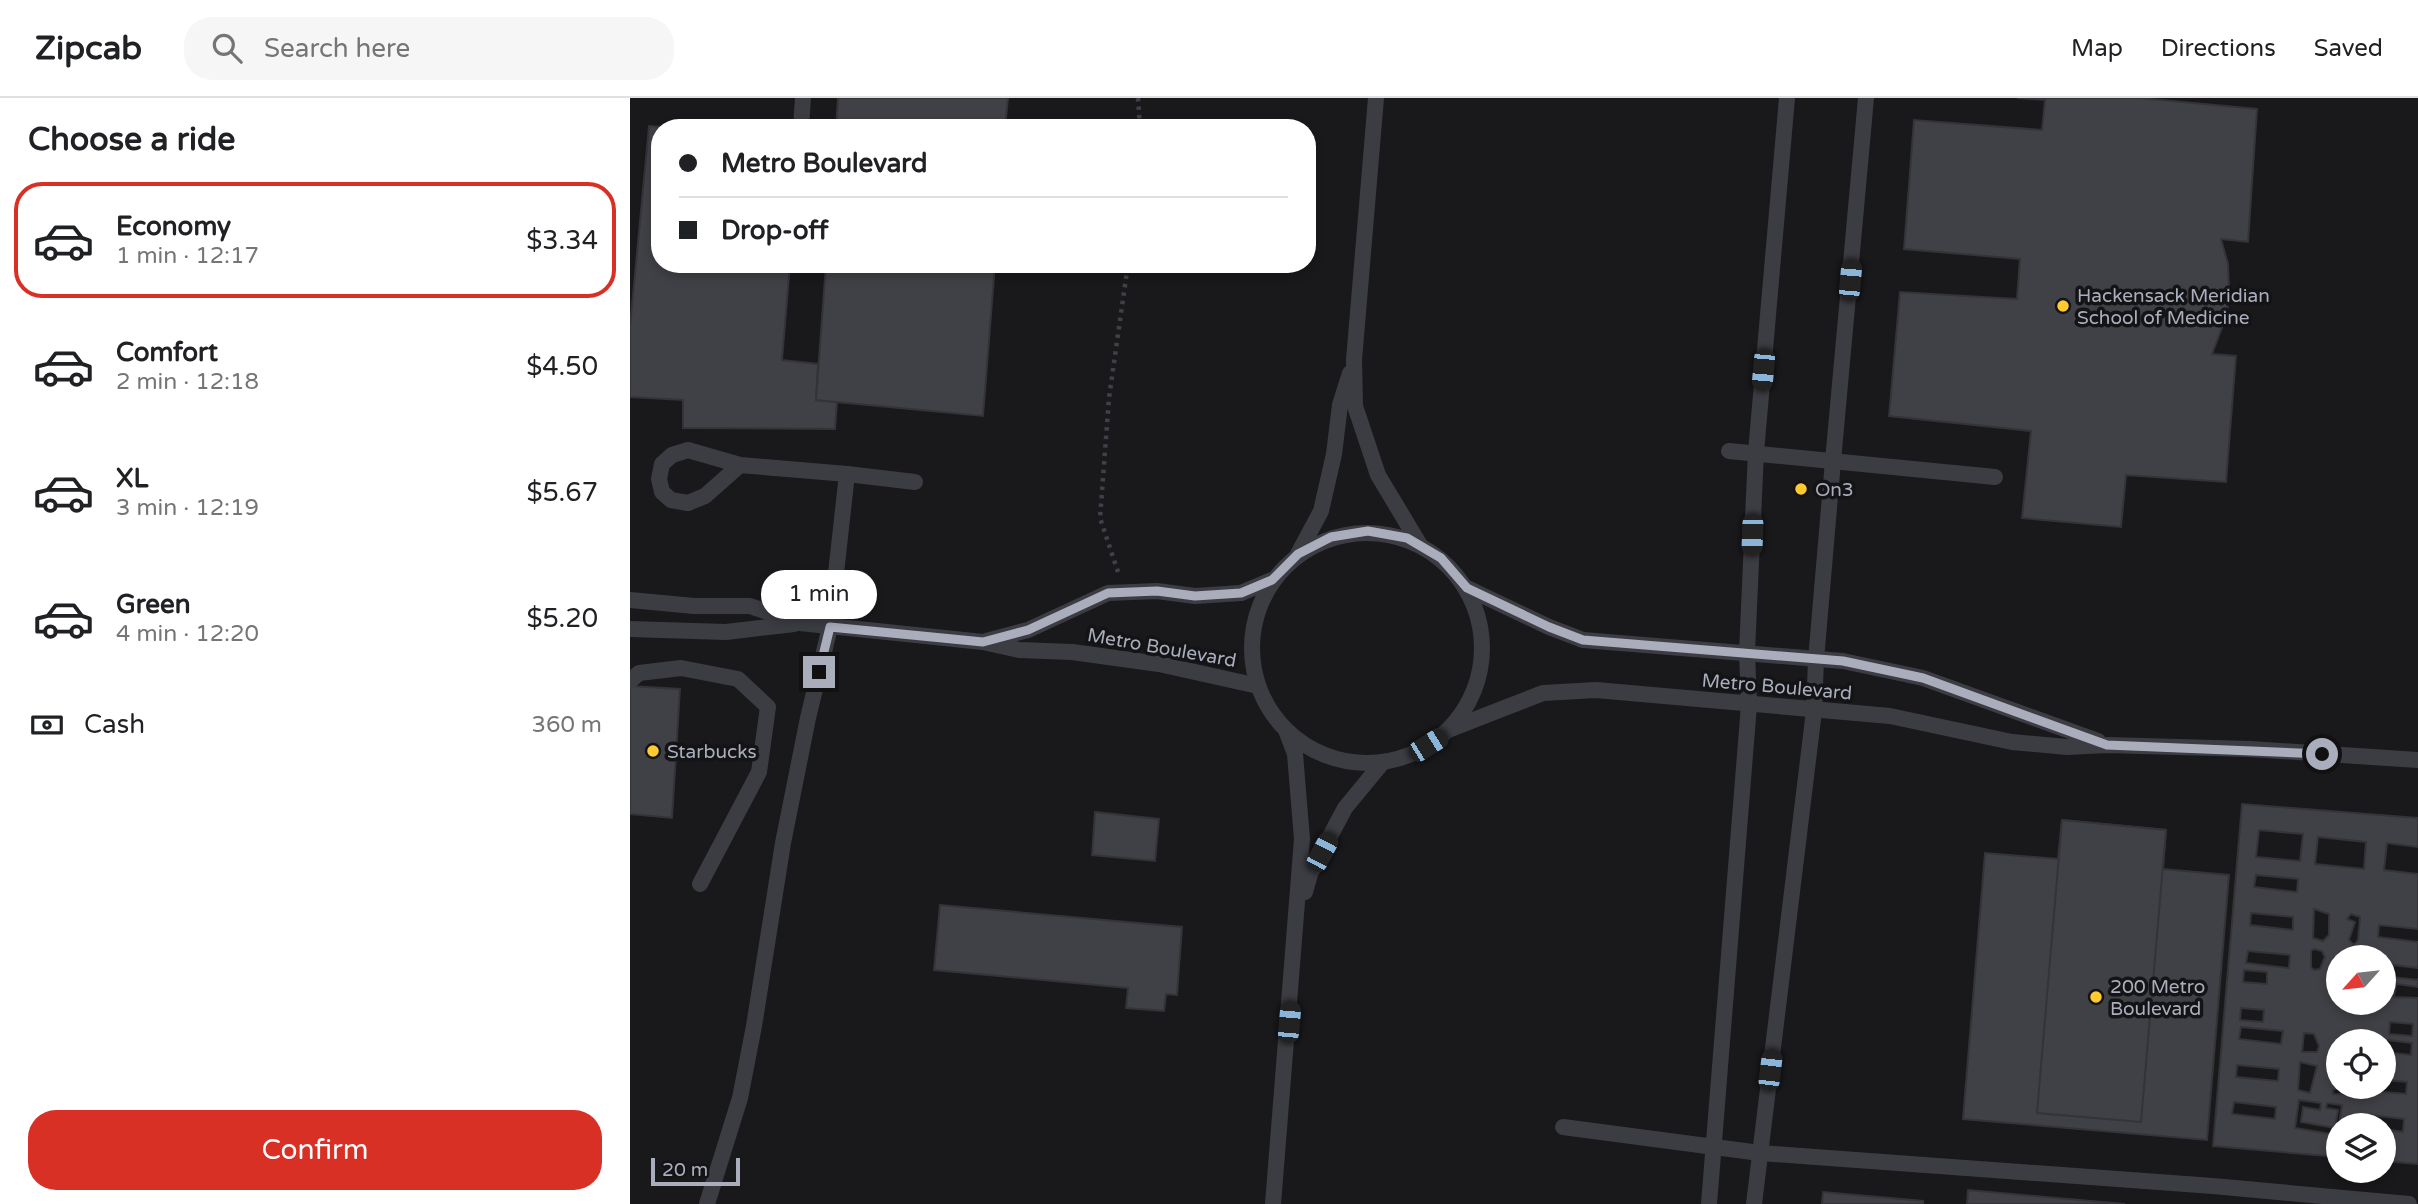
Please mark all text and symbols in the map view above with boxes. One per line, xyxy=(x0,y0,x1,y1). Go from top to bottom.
search box xyxy=(184,17,674,80)
text: Zipcab xyxy=(35,29,142,68)
icon: search xyxy=(208,29,246,67)
text: Search here xyxy=(264,33,410,64)
text: Map xyxy=(2071,34,2123,63)
text: Directions xyxy=(2161,34,2276,63)
text: Saved xyxy=(2314,34,2383,63)
text: Choose a ride xyxy=(28,121,235,159)
text: Metro Boulevard xyxy=(721,148,927,179)
icon: car xyxy=(32,209,95,272)
text: Economy xyxy=(116,211,231,242)
text: Drop-off xyxy=(721,215,828,246)
text: $3.34 xyxy=(526,225,598,256)
text: 1 min · 12:17 xyxy=(116,242,259,270)
car xyxy=(1838,258,1863,302)
place label: Hackensack Meridian School of Medicine xyxy=(2077,285,2270,329)
marker: Hackensack Meridian School of Medicine xyxy=(2055,298,2071,314)
icon: car xyxy=(32,335,95,398)
text: Comfort xyxy=(116,337,218,368)
car xyxy=(1751,348,1776,392)
text: $4.50 xyxy=(526,351,598,382)
text: 2 min · 12:18 xyxy=(116,368,259,396)
icon: car xyxy=(32,461,95,524)
text: XL xyxy=(116,463,148,494)
text: $5.67 xyxy=(526,477,598,508)
place label: On3 xyxy=(1815,479,1854,501)
marker: On3 xyxy=(1793,481,1809,497)
text: 3 min · 12:19 xyxy=(116,494,259,522)
car xyxy=(1741,514,1764,556)
callout: 1 min xyxy=(761,570,877,620)
text: 1 min xyxy=(788,580,850,608)
icon: car xyxy=(32,587,95,650)
text: Green xyxy=(116,589,191,620)
text: $5.20 xyxy=(526,603,598,634)
text: 4 min · 12:20 xyxy=(116,620,259,648)
street label: Metro Boulevard xyxy=(1086,624,1238,672)
route end xyxy=(803,656,835,688)
street label: Metro Boulevard xyxy=(1701,669,1853,705)
icon: cash xyxy=(28,706,66,744)
text: Cash xyxy=(84,709,145,740)
text: 360 m xyxy=(532,711,602,739)
car xyxy=(1405,725,1452,765)
route start xyxy=(2306,738,2338,770)
place label: Starbucks xyxy=(667,741,757,763)
marker: Starbucks xyxy=(645,743,661,759)
car xyxy=(1303,829,1342,875)
north arrow xyxy=(2326,945,2396,1015)
map controls xyxy=(2326,945,2396,1183)
place label: 200 Metro Boulevard xyxy=(2110,976,2205,1020)
marker: 200 Metro Boulevard xyxy=(2088,989,2104,1005)
car xyxy=(1277,1000,1302,1044)
button: locate xyxy=(2326,1029,2396,1099)
car xyxy=(1758,1048,1783,1092)
button: Confirm xyxy=(28,1110,602,1190)
button: layers xyxy=(2326,1113,2396,1183)
scale bar xyxy=(651,1155,740,1187)
text: 20 m xyxy=(662,1159,708,1181)

